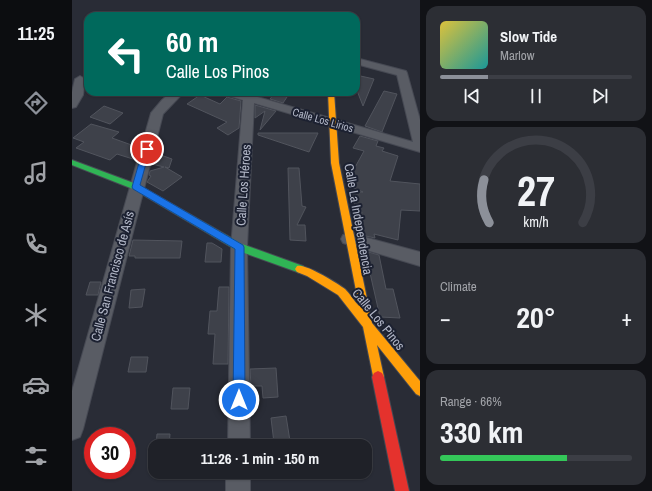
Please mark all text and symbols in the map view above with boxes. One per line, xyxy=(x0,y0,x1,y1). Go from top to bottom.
text: 11:25 xyxy=(18,21,54,46)
text: 60 m xyxy=(166,23,218,61)
text: Slow Tide xyxy=(500,26,557,47)
icon: left xyxy=(100,28,152,80)
text: Marlow xyxy=(500,47,534,64)
text: Calle Los Pinos xyxy=(166,59,269,84)
icon: previous xyxy=(461,85,483,107)
icon: pause xyxy=(525,85,547,107)
icon: next xyxy=(589,85,611,107)
icon: directions xyxy=(22,89,50,117)
street label: Calle Los Lirios xyxy=(291,105,356,135)
pin xyxy=(130,132,164,166)
icon: arrive xyxy=(136,138,158,160)
street label: Calle Los Héroes xyxy=(232,144,255,226)
icon: music xyxy=(22,159,50,187)
street label: Calle La Independencia xyxy=(340,162,377,276)
text: 27 xyxy=(517,163,555,219)
street label: Calle San Francisco de Asís xyxy=(87,209,138,343)
text: km/h xyxy=(523,211,549,230)
icon: phone xyxy=(22,230,50,258)
text: Climate xyxy=(440,278,477,295)
street label: Calle Los Pinos xyxy=(349,285,409,354)
text: 20° xyxy=(516,297,556,337)
icon: climate xyxy=(22,301,50,329)
text: − xyxy=(440,303,451,333)
text: + xyxy=(621,303,632,333)
icon: car xyxy=(22,371,50,399)
position arrow xyxy=(218,379,260,421)
text: Range · 66% xyxy=(440,393,502,410)
text: 330 km xyxy=(440,412,523,452)
speed limit sign: 30 xyxy=(84,427,136,479)
icon: filters xyxy=(22,442,50,470)
text: 11:26 · 1 min · 150 m xyxy=(201,448,319,469)

